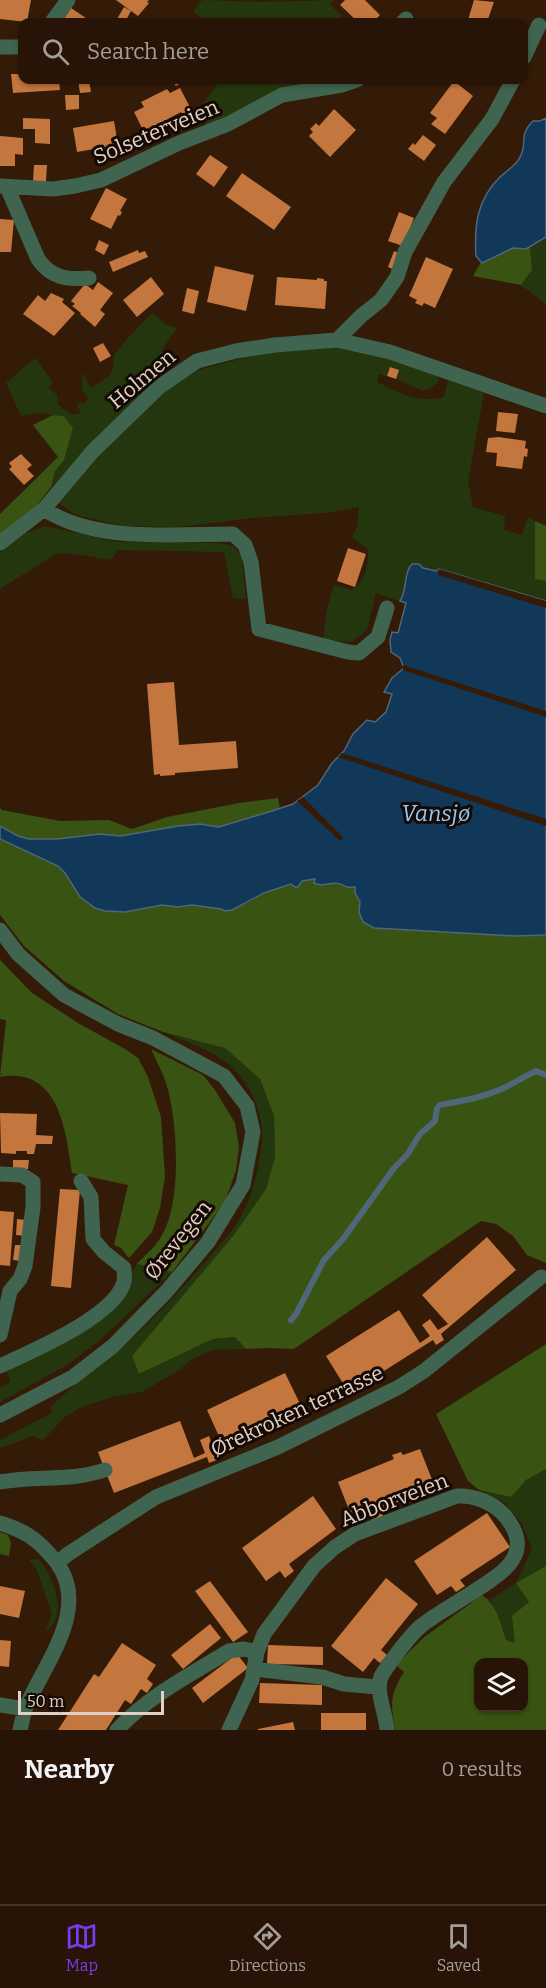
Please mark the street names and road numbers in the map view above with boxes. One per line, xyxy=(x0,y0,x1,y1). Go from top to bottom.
street label: Solseterveien xyxy=(90,94,222,170)
street label: Holmen xyxy=(103,344,181,414)
street label: Ørevegen xyxy=(139,1195,217,1285)
street label: Ørekroken terrasse xyxy=(206,1360,388,1462)
street label: Abborveien xyxy=(336,1468,452,1532)

